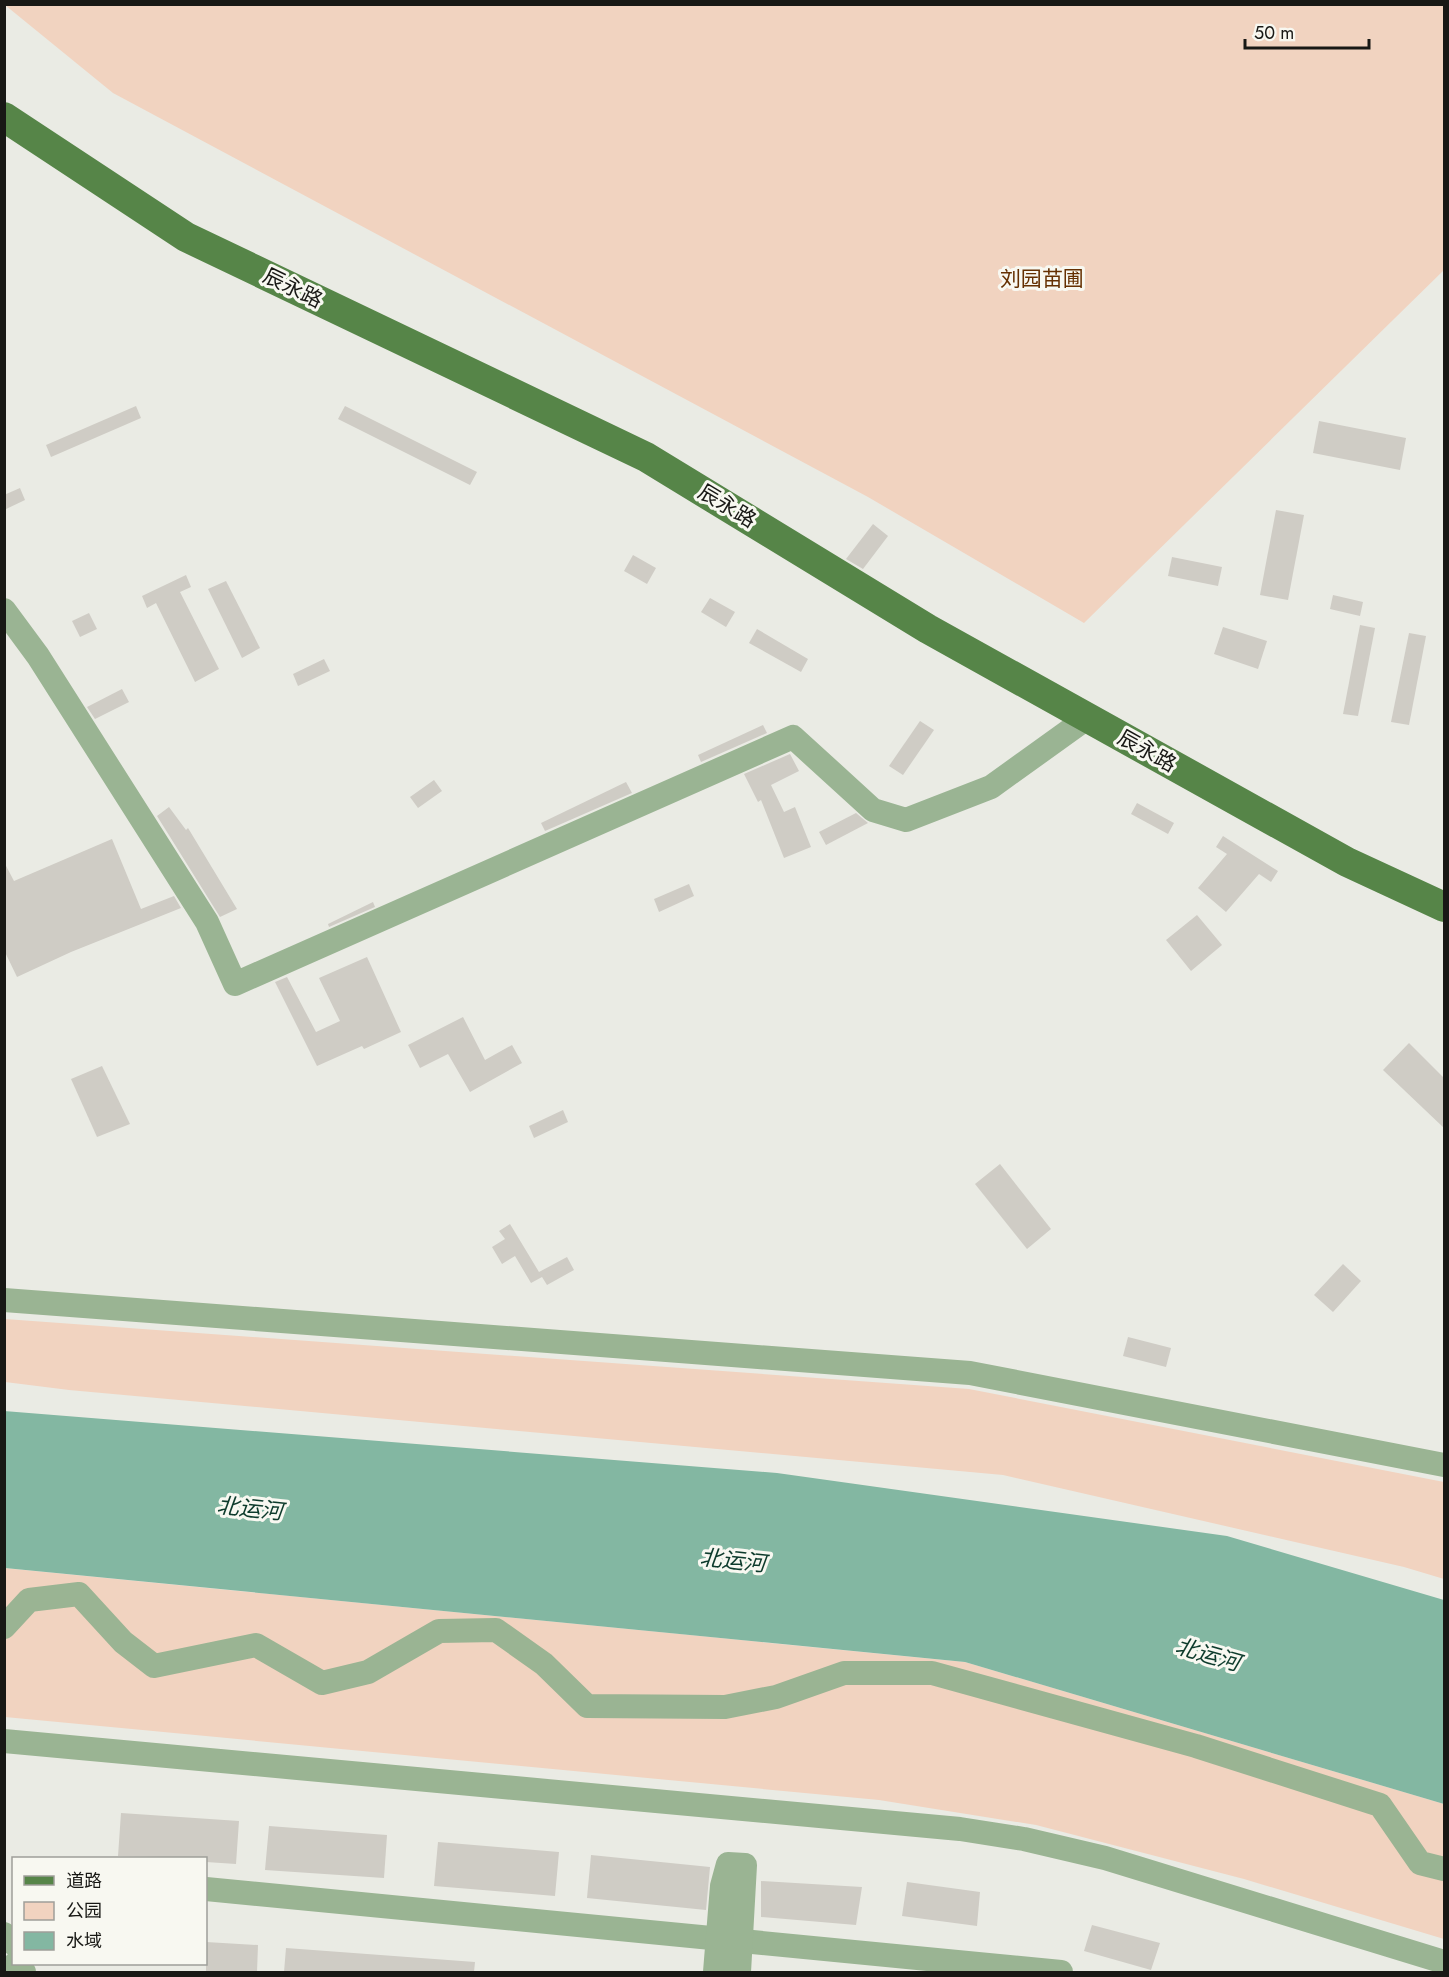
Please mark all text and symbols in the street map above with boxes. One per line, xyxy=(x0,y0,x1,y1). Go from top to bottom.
scale bar xyxy=(1245,12,1370,50)
text: 50 m xyxy=(1254,20,1294,46)
street label: 辰永路 xyxy=(258,261,328,315)
park label: 刘园苗圃 xyxy=(1000,264,1084,294)
street label: 辰永路 xyxy=(692,477,762,535)
street label: 辰永路 xyxy=(1112,723,1182,779)
water label: 北运河 xyxy=(216,1489,288,1528)
water label: 北运河 xyxy=(699,1541,771,1580)
water label: 北运河 xyxy=(1172,1630,1248,1680)
legend xyxy=(12,1857,207,1965)
text: 道路 xyxy=(66,1868,102,1894)
text: 公园 xyxy=(66,1898,102,1924)
text: 水域 xyxy=(66,1928,102,1954)

